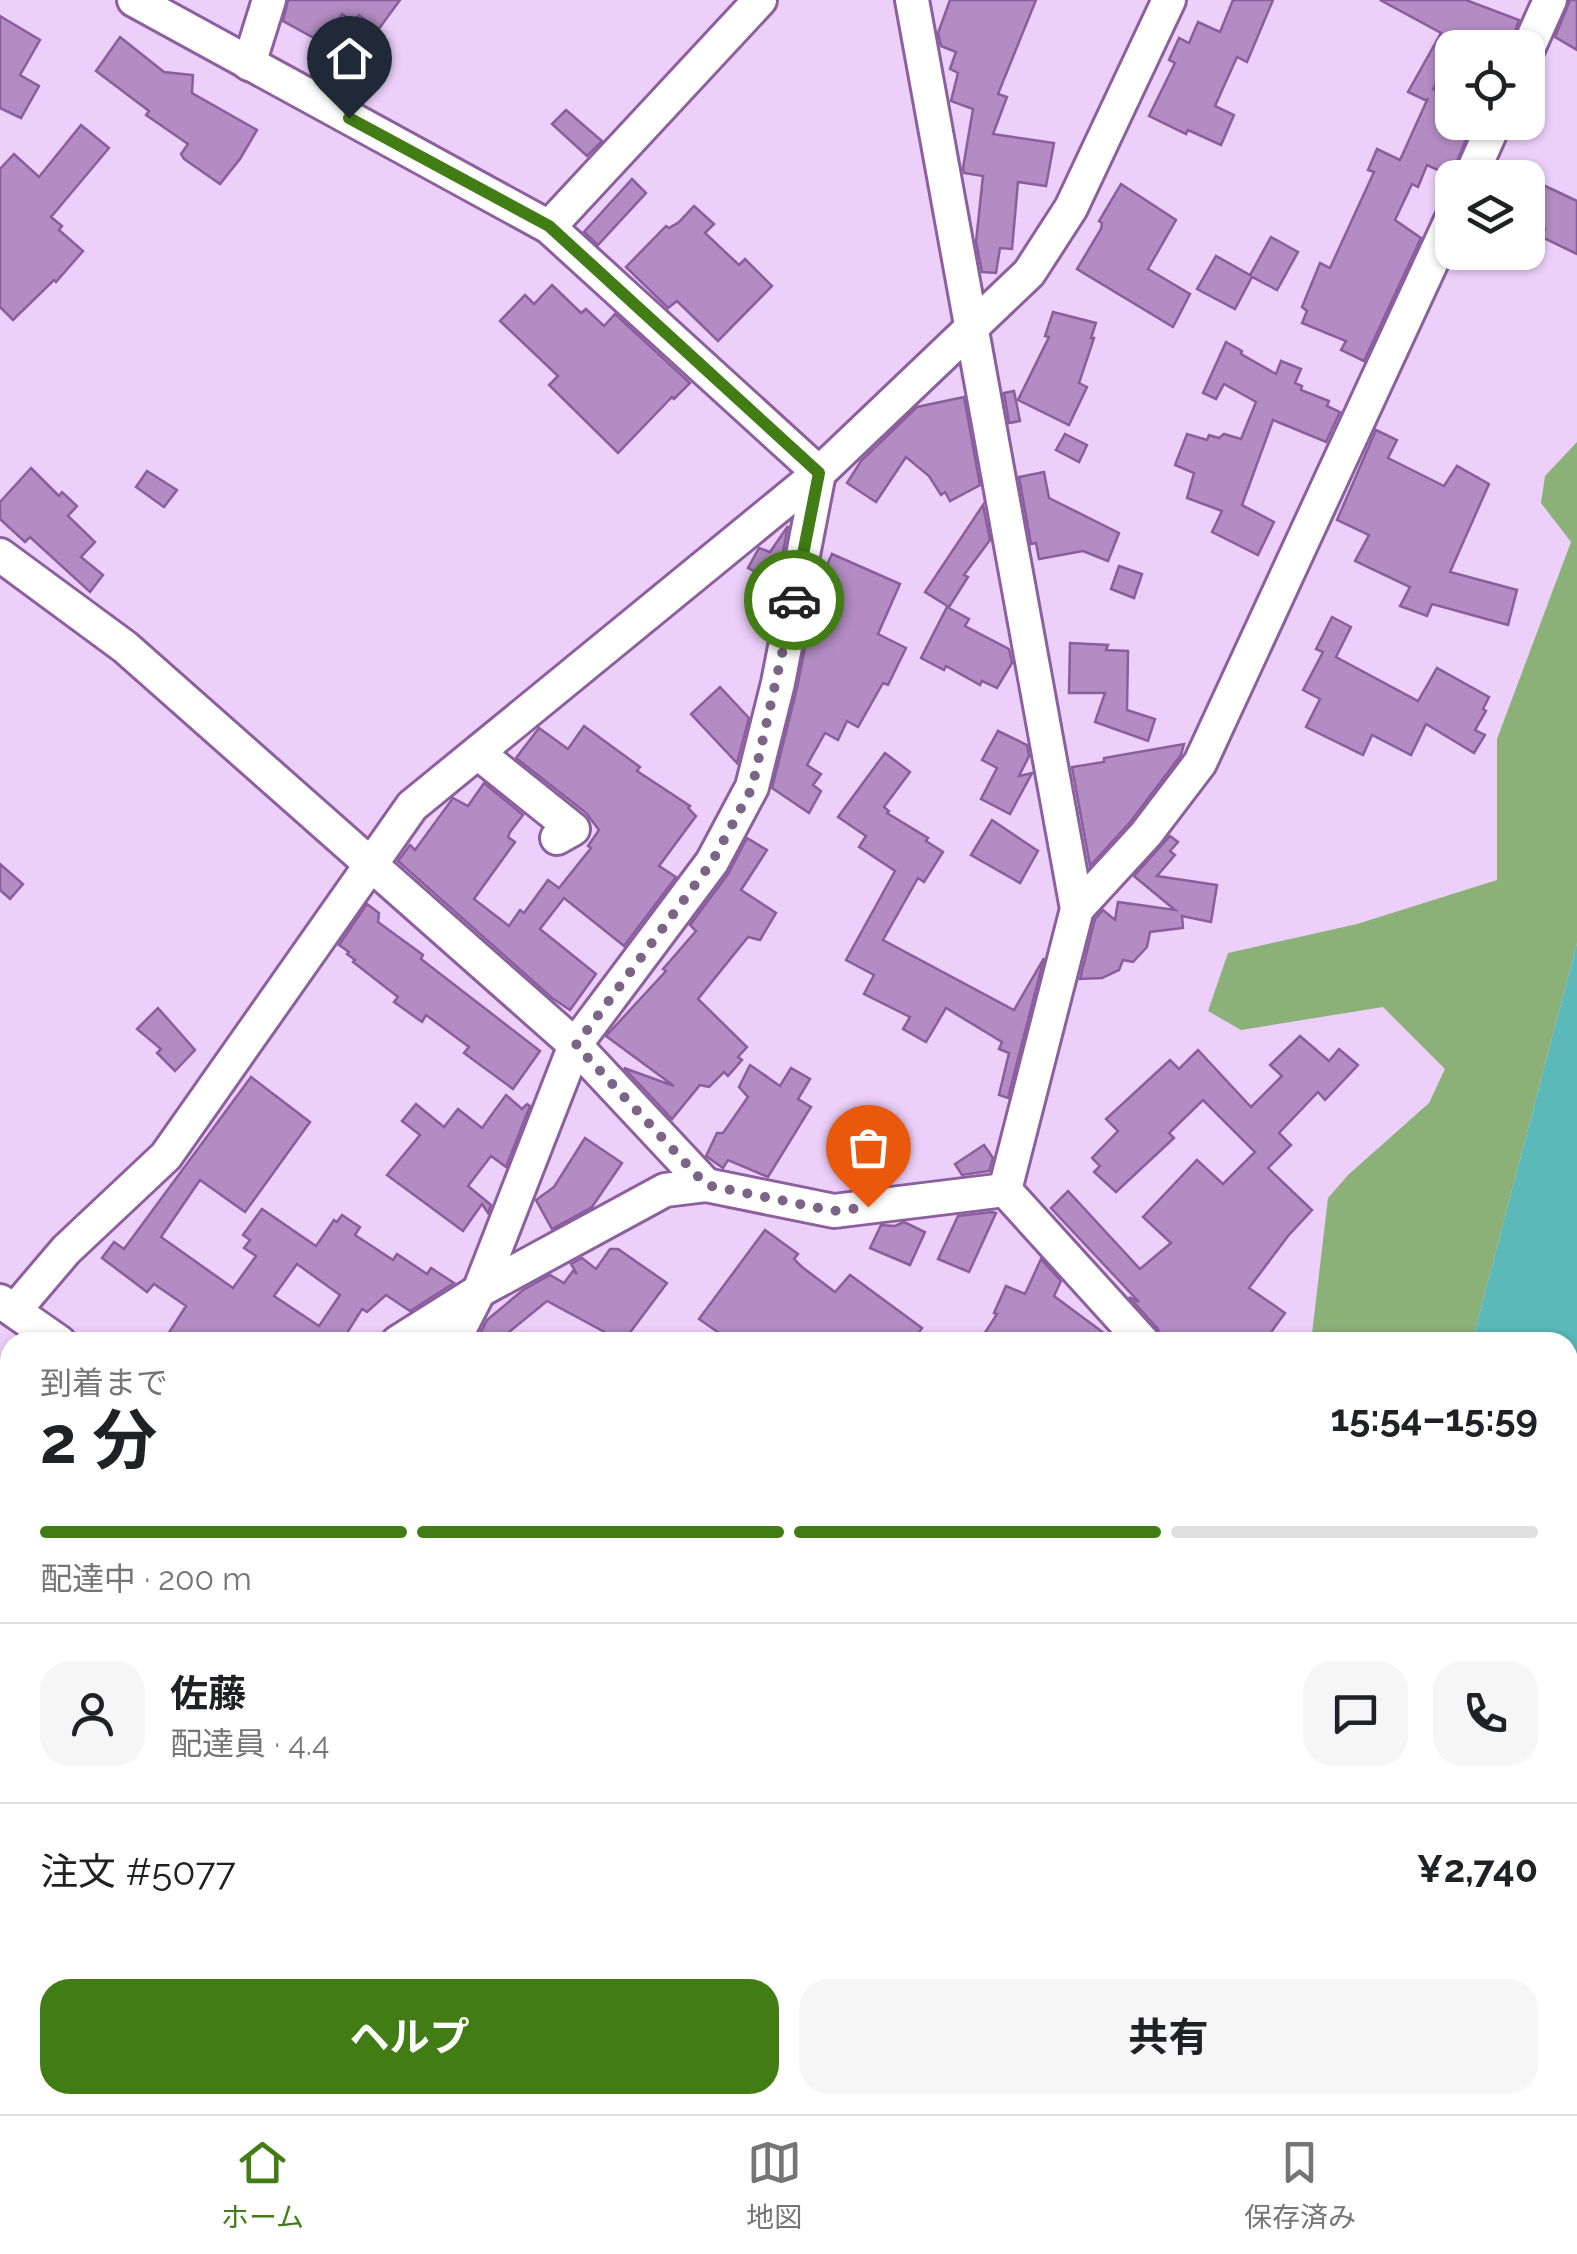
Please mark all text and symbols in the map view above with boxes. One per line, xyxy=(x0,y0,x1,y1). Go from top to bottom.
pin xyxy=(307,16,392,119)
map controls xyxy=(1435,30,1545,270)
button: locate xyxy=(1435,30,1545,140)
icon: home xyxy=(322,31,377,86)
button: layers xyxy=(1435,160,1545,270)
courier xyxy=(744,550,844,650)
icon: car xyxy=(767,573,822,628)
pin xyxy=(826,1105,911,1208)
icon: bag xyxy=(841,1120,896,1175)
text: 到着まで xyxy=(40,1364,168,1401)
text: 15:54–15:59 xyxy=(1330,1395,1538,1440)
text: 2 分 xyxy=(40,1402,157,1478)
text: 配達中 · 200 m xyxy=(40,1560,252,1597)
button: person xyxy=(40,1661,145,1766)
button: chat xyxy=(1303,1661,1408,1766)
button: phone xyxy=(1433,1661,1538,1766)
text: 佐藤 xyxy=(170,1671,246,1716)
text: 配達員 · 4.4 xyxy=(170,1725,329,1762)
text: ¥2,740 xyxy=(1417,1846,1538,1891)
text: 注文 #5077 xyxy=(40,1849,236,1894)
button: ヘルプ xyxy=(40,1979,779,2094)
button: 共有 xyxy=(799,1979,1538,2094)
tab: ホーム xyxy=(221,2135,304,2235)
tab: 地図 xyxy=(746,2135,802,2235)
tab: 保存済み xyxy=(1244,2135,1356,2235)

